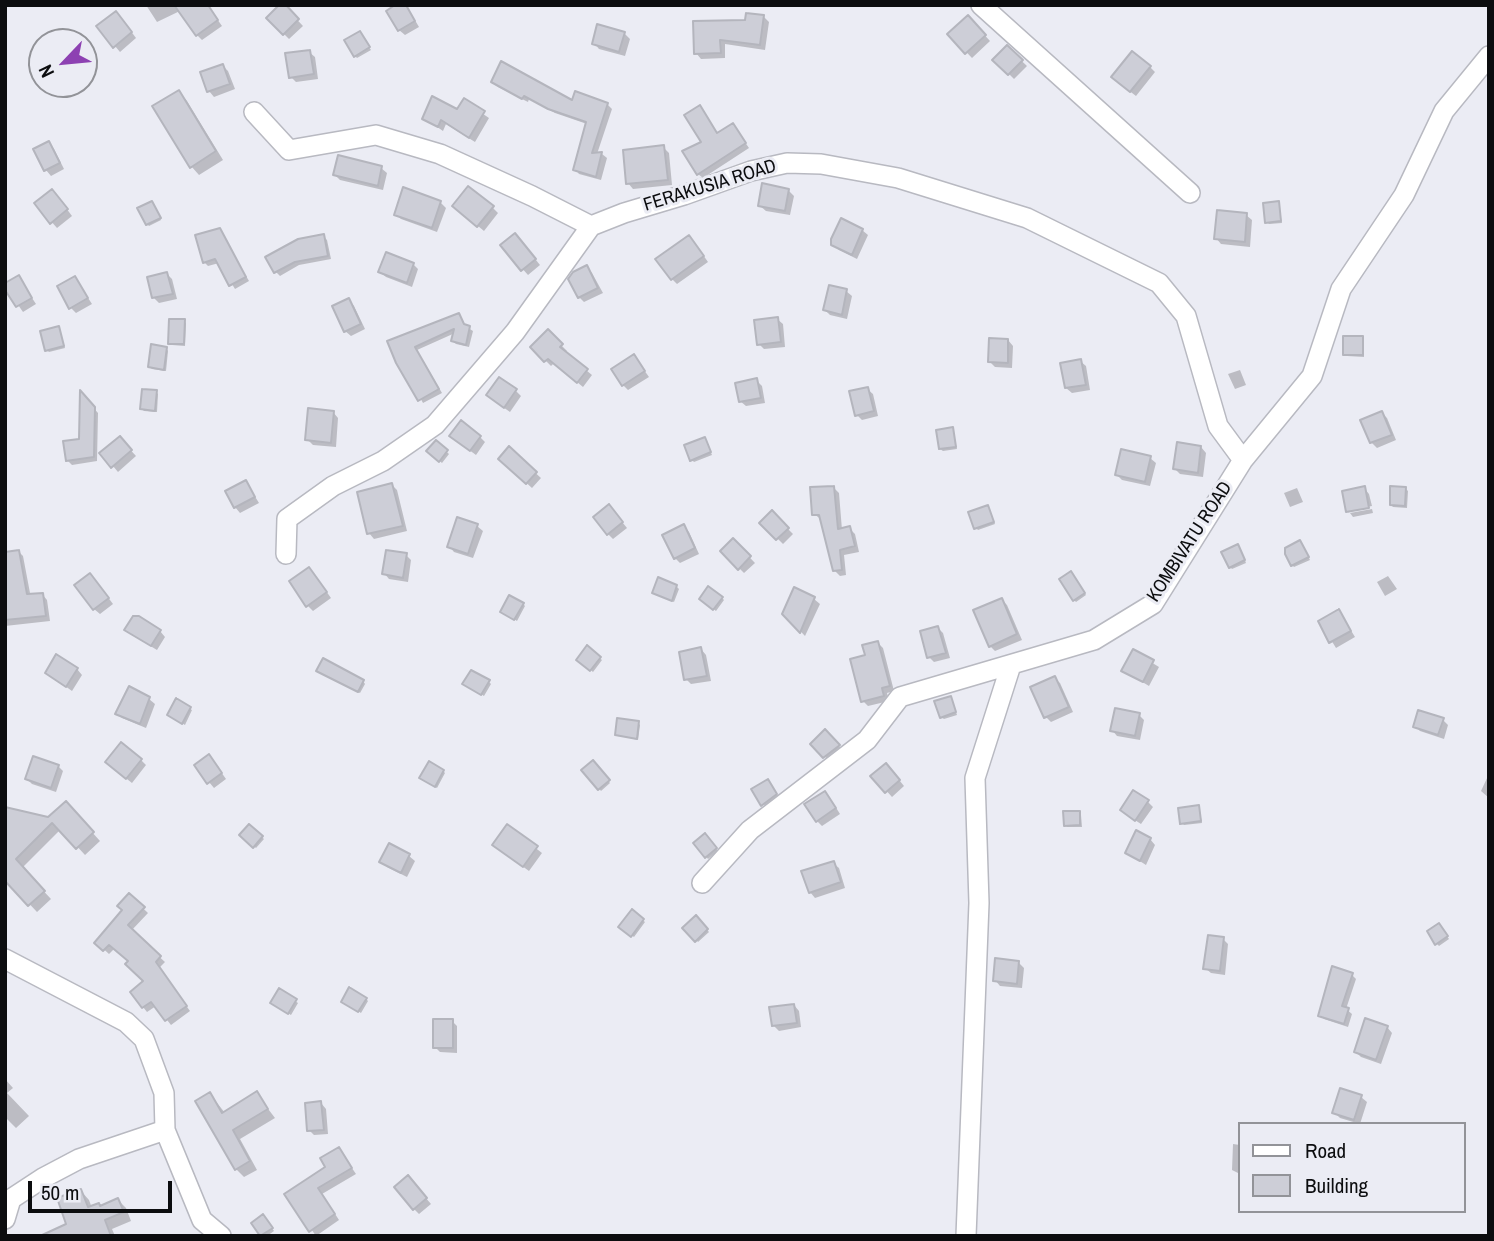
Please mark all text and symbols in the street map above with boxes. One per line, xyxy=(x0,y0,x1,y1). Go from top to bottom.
north arrow xyxy=(28,28,98,98)
text: N xyxy=(32,61,60,82)
street label: FERAKUSIA ROAD xyxy=(641,155,779,217)
street label: KOMBIVATU ROAD xyxy=(1143,478,1237,606)
legend xyxy=(1238,1122,1466,1213)
text: Road xyxy=(1305,1136,1346,1165)
scale bar xyxy=(32,1168,175,1212)
text: Building xyxy=(1305,1171,1368,1200)
text: 50 m xyxy=(41,1178,79,1207)

